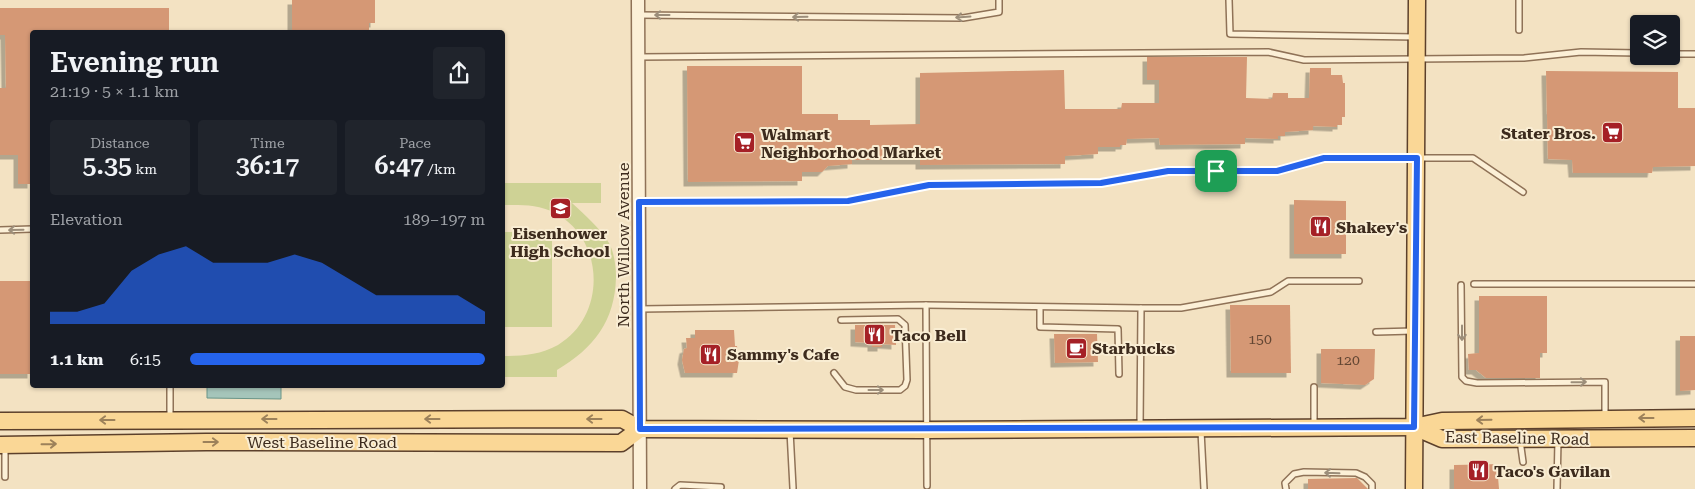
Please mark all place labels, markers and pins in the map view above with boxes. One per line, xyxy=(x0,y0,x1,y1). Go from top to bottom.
supermarket icon: Stater Bros. xyxy=(1600,121,1624,145)
place label: Stater Bros. xyxy=(1501,124,1596,143)
place label: Walmart Neighborhood Market xyxy=(761,125,942,162)
supermarket icon: Walmart Neighborhood Market xyxy=(733,131,757,155)
pin xyxy=(1195,150,1237,192)
school or university icon: Eisenhower High School xyxy=(548,197,572,221)
restaurant icon: Shakey's xyxy=(1308,215,1332,239)
place label: Shakey's xyxy=(1336,218,1407,237)
place label: Eisenhower High School xyxy=(510,224,610,261)
restaurant icon: Taco Bell xyxy=(863,323,887,347)
place label: Taco Bell xyxy=(891,326,967,345)
cafe icon: Starbucks xyxy=(1064,336,1088,360)
place label: Starbucks xyxy=(1092,339,1175,358)
restaurant icon: Sammy's Cafe xyxy=(699,342,723,366)
place label: Sammy's Cafe xyxy=(727,345,839,364)
restaurant icon: Taco's Gavilan xyxy=(1466,459,1490,483)
place label: Taco's Gavilan xyxy=(1494,462,1610,481)

